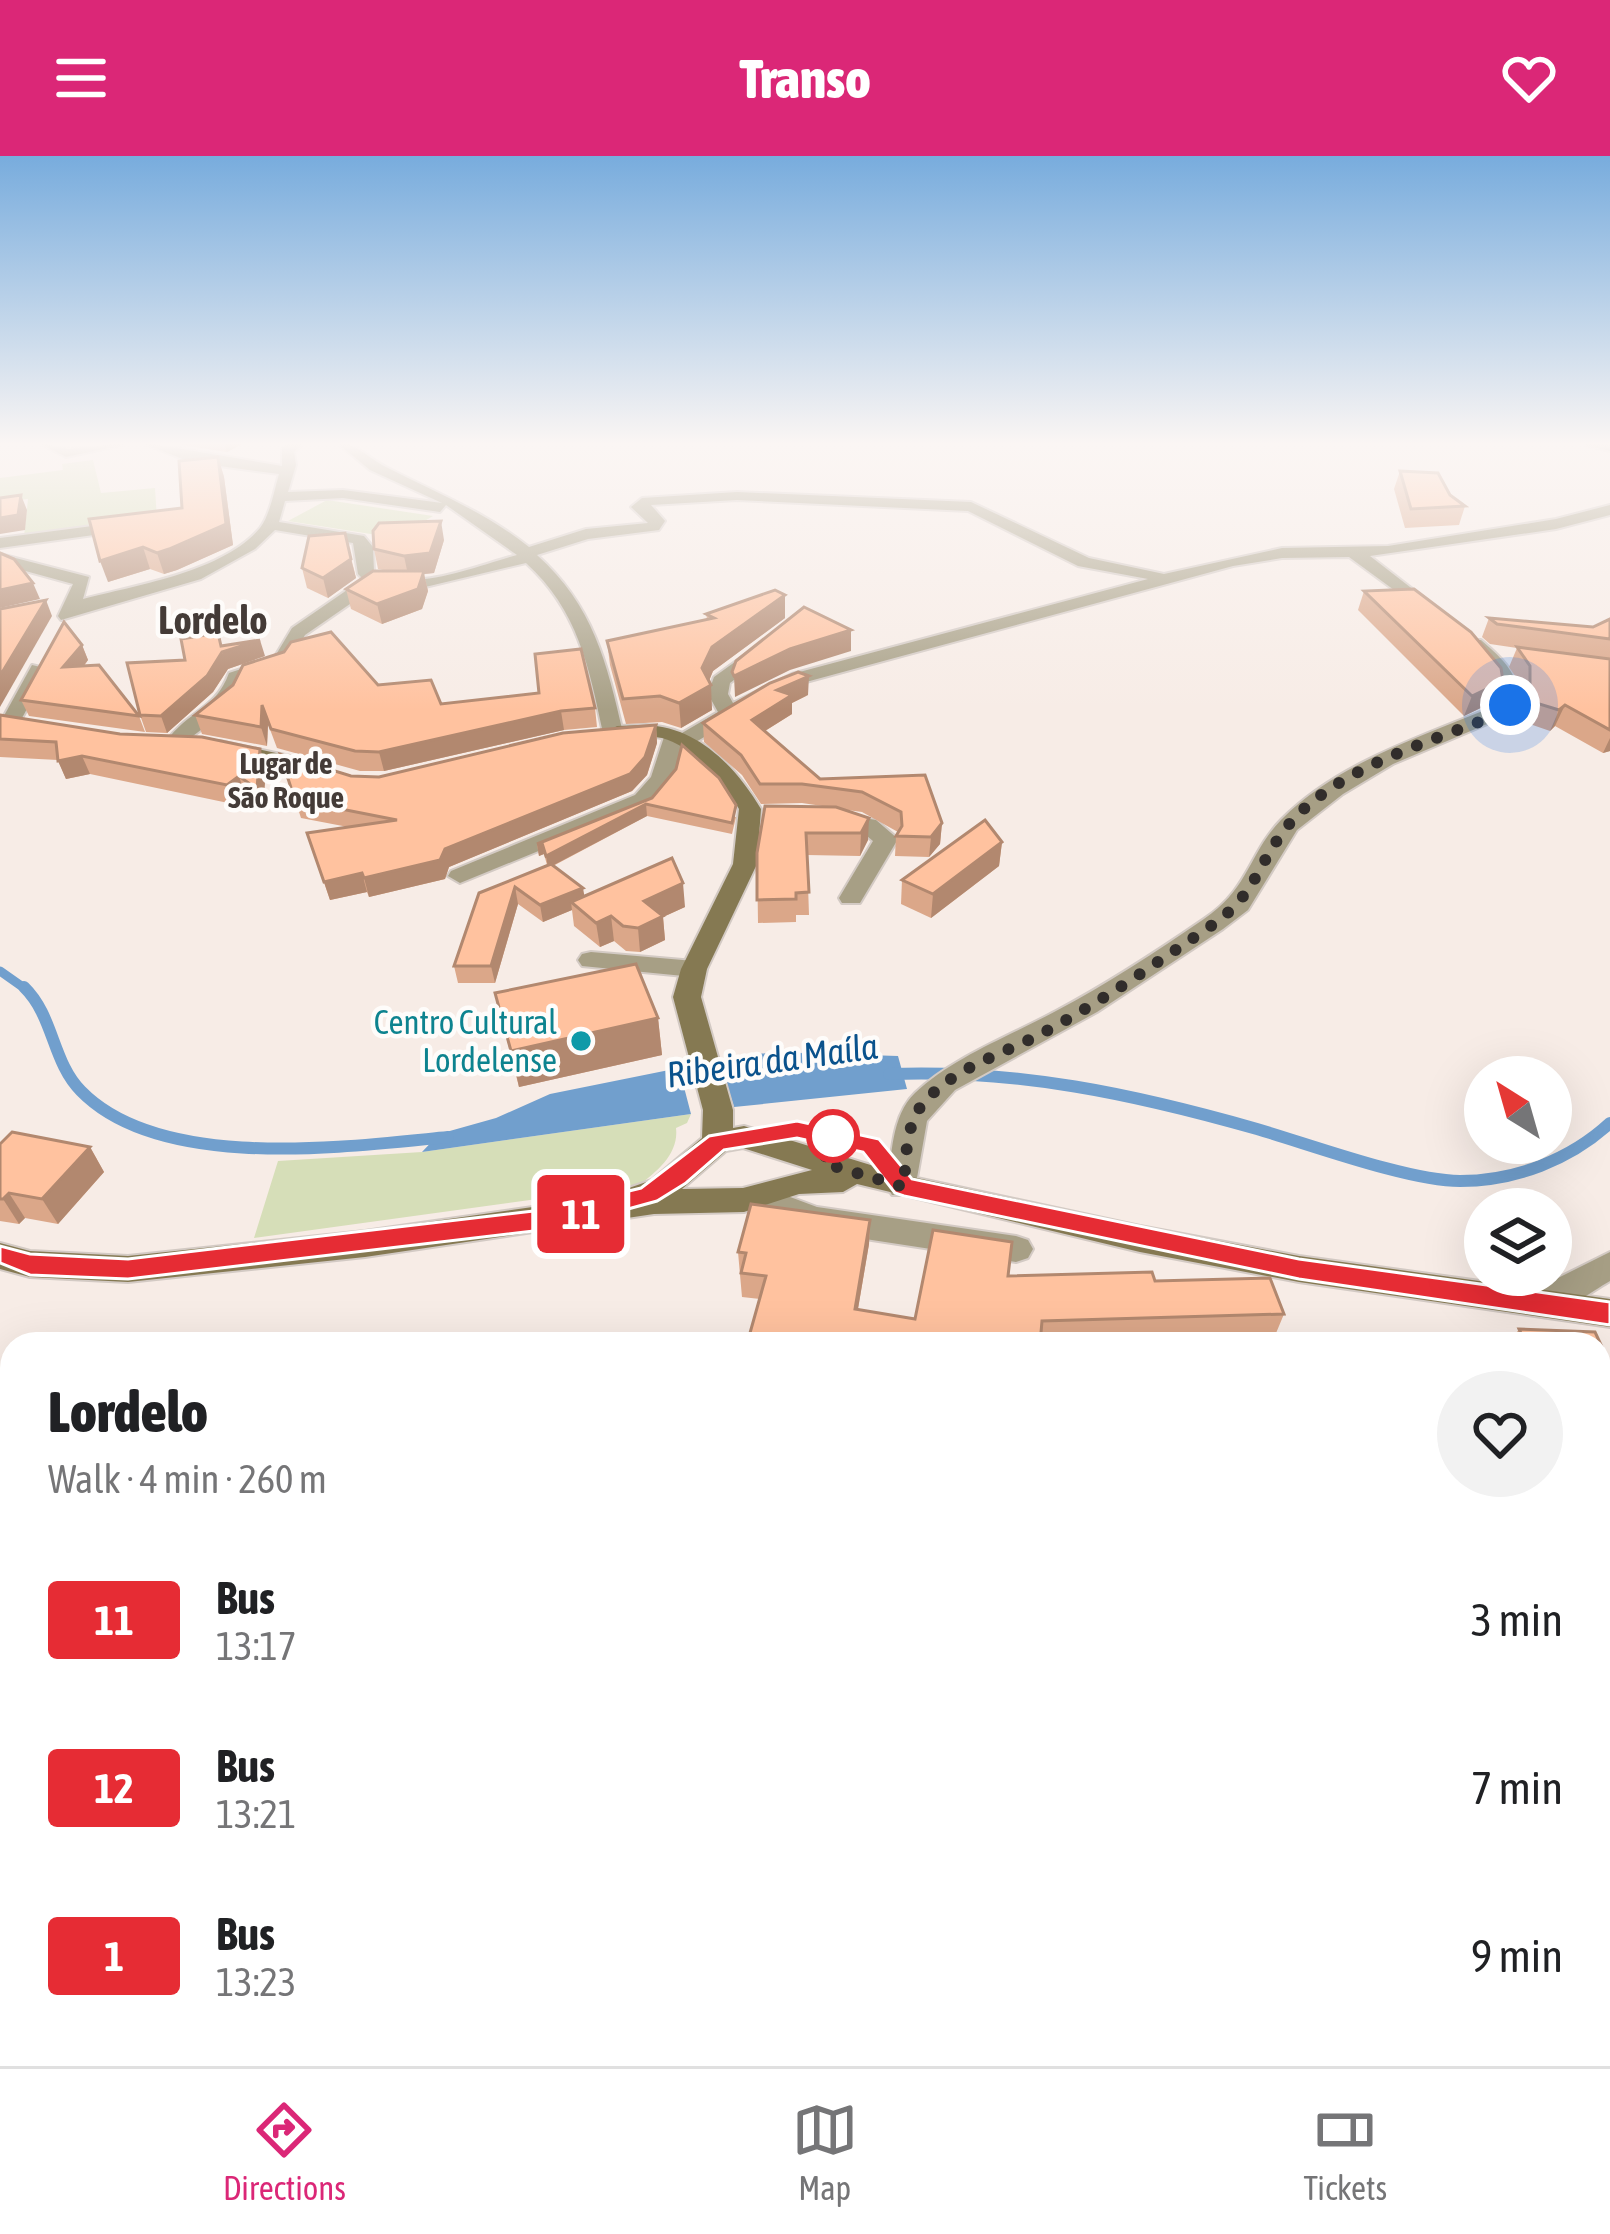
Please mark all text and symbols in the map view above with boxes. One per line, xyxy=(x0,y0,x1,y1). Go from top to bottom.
icon: menu xyxy=(48,45,114,111)
icon: heart xyxy=(1496,45,1562,111)
text: Transo xyxy=(739,48,871,109)
district label: Lordelo xyxy=(158,598,268,642)
your location xyxy=(1480,675,1540,735)
district label: Lugar de São Roque xyxy=(228,746,344,814)
place label: Centro Cultural Lordelense xyxy=(374,1003,557,1079)
water label: Ribeira da Maíla xyxy=(664,1024,881,1096)
marker: Centro Cultural Lordelense xyxy=(568,1028,594,1054)
north arrow xyxy=(1464,1056,1572,1164)
map controls xyxy=(1464,1056,1572,1296)
unlabelled marker xyxy=(808,1111,858,1161)
line badge: 11 xyxy=(527,1175,635,1253)
button: layers xyxy=(1464,1188,1572,1296)
text: 11 xyxy=(561,1190,601,1238)
button: heart xyxy=(1437,1371,1563,1497)
text: Lordelo xyxy=(48,1379,208,1444)
text: Walk · 4 min · 260 m xyxy=(48,1457,327,1501)
text: Bus xyxy=(216,1572,275,1624)
text: 3 min xyxy=(1471,1594,1563,1646)
text: 11 xyxy=(94,1596,134,1644)
text: 13:17 xyxy=(216,1624,296,1668)
text: Bus xyxy=(216,1740,275,1792)
text: 7 min xyxy=(1471,1762,1563,1814)
text: 12 xyxy=(94,1764,134,1812)
text: 13:21 xyxy=(216,1792,296,1836)
text: Bus xyxy=(216,1908,275,1960)
text: 9 min xyxy=(1471,1930,1563,1982)
text: 1 xyxy=(104,1932,124,1980)
text: 13:23 xyxy=(216,1960,296,2004)
tab: Directions xyxy=(223,2097,346,2207)
tab: Map xyxy=(792,2097,858,2207)
tab: Tickets xyxy=(1303,2097,1387,2207)

